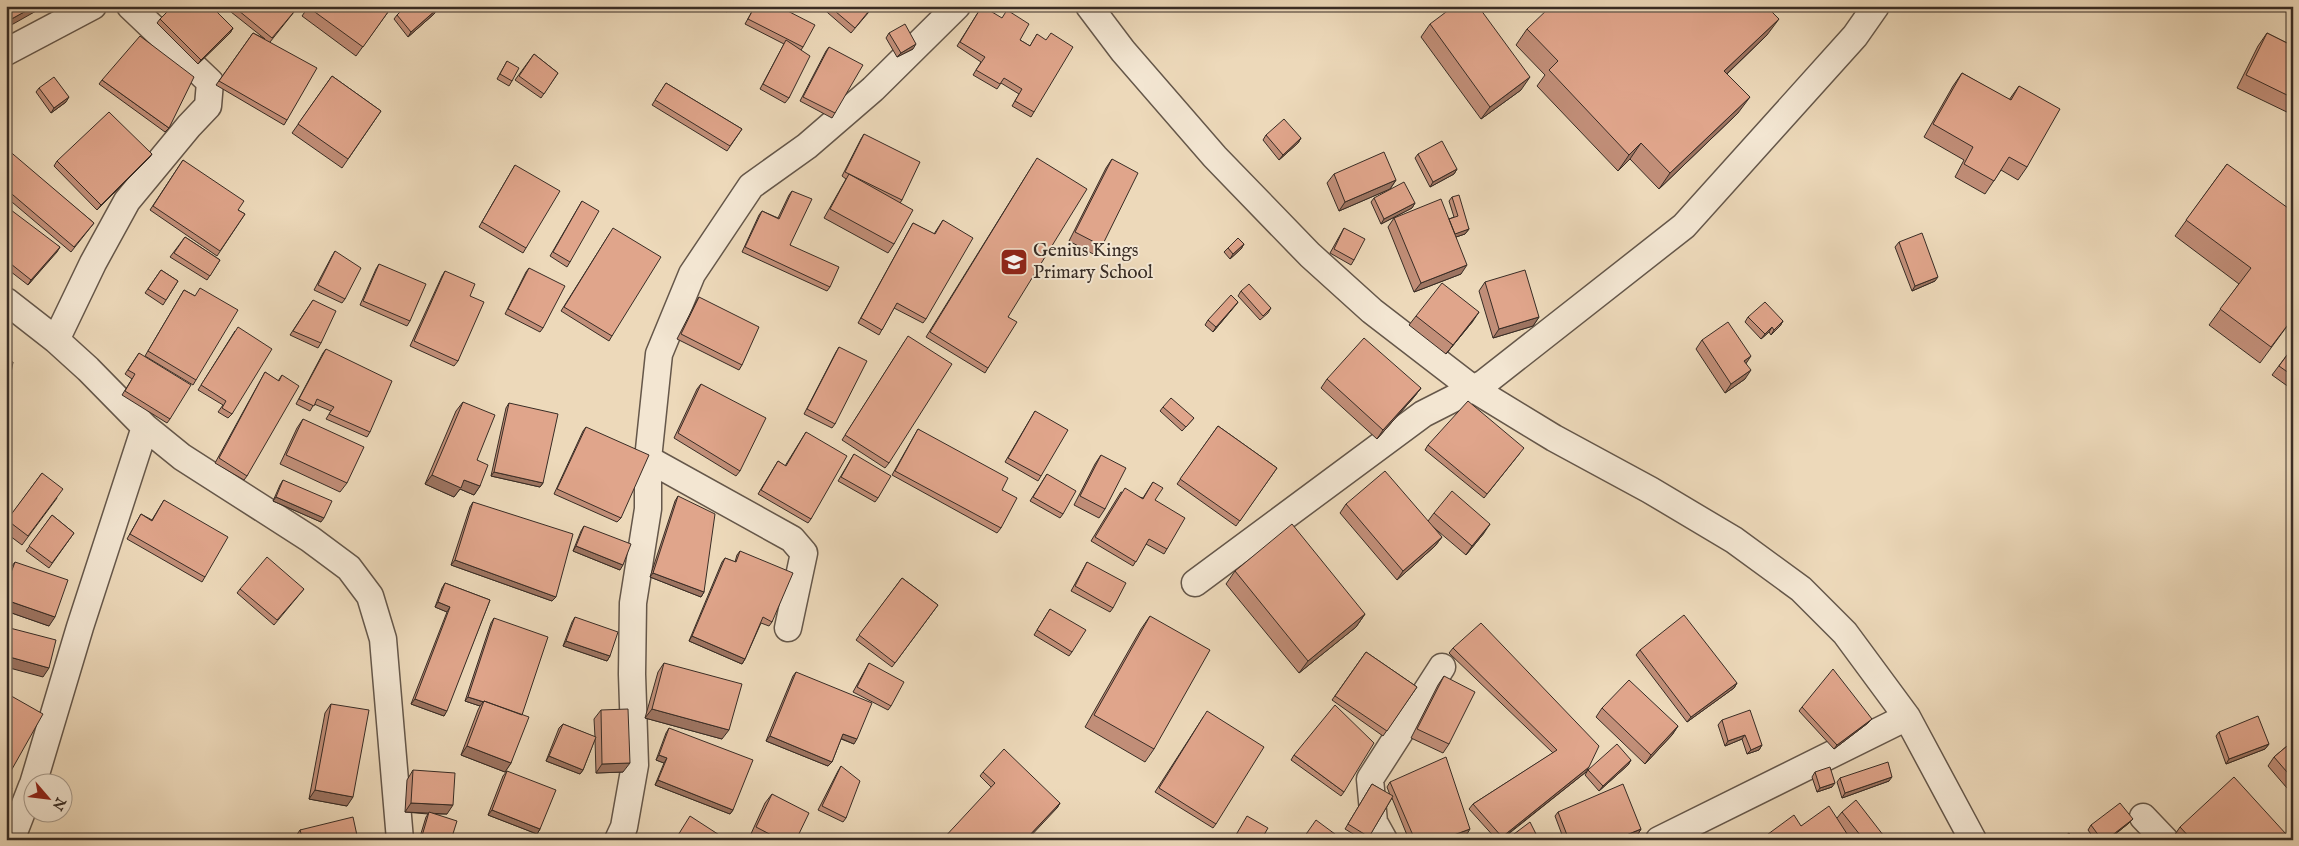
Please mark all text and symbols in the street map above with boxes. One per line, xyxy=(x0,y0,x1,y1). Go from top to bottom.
place label: Genius Kings Primary School xyxy=(1033,239,1154,285)
school or university icon: Genius Kings Primary School xyxy=(999,247,1029,277)
north arrow xyxy=(22,774,72,824)
text: N xyxy=(48,793,70,813)

